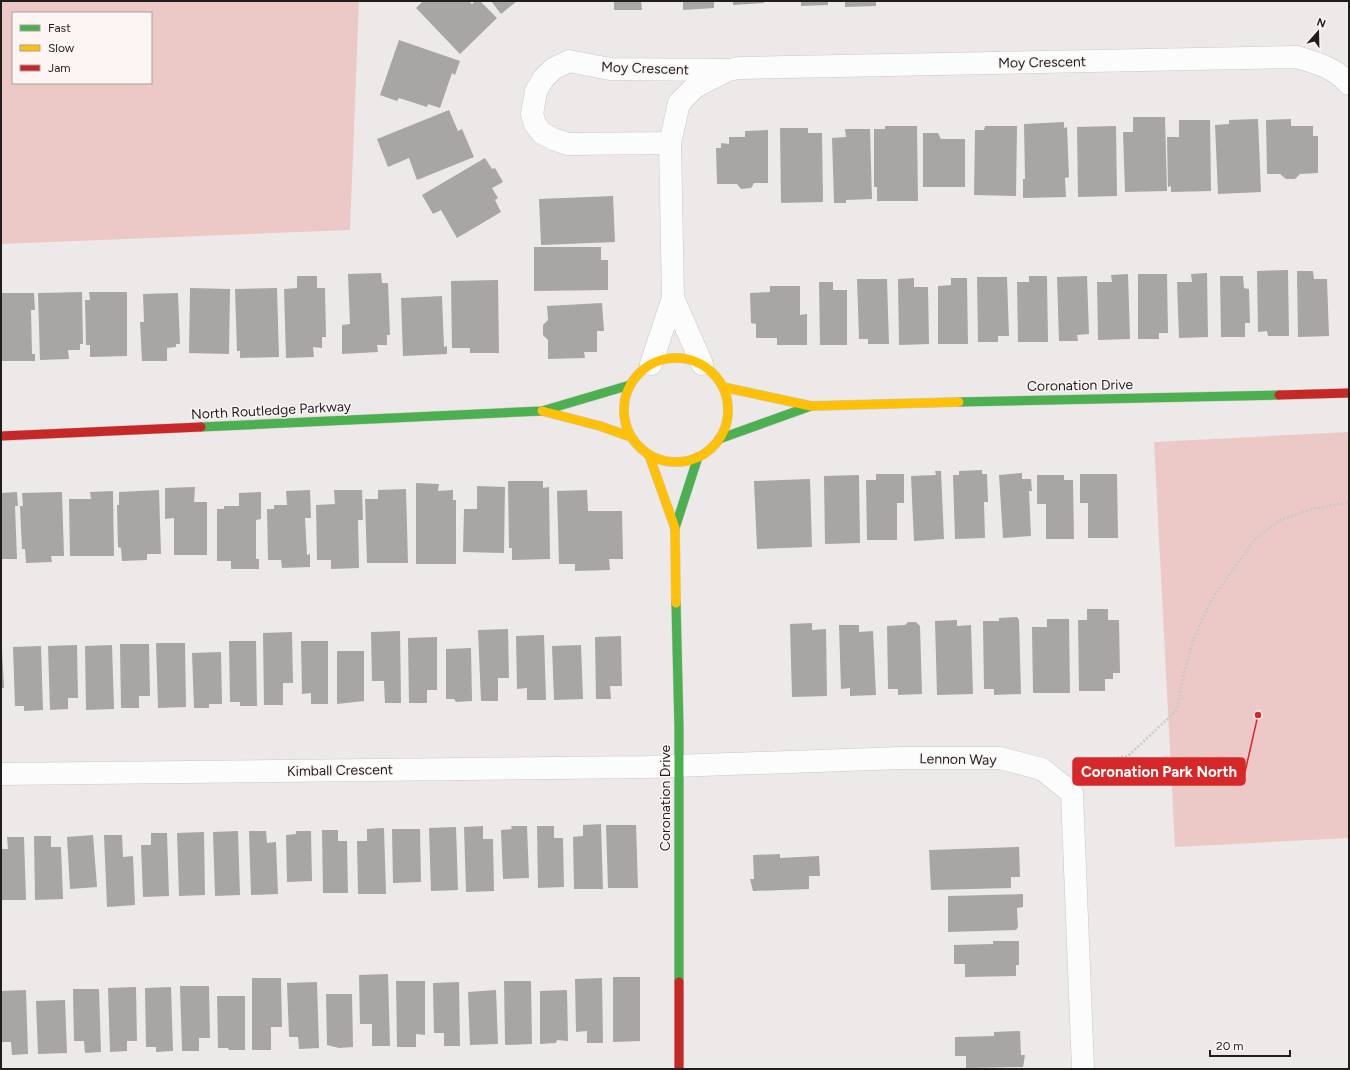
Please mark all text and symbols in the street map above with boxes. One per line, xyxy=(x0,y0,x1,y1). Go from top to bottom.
legend xyxy=(12,12,152,84)
north arrow xyxy=(1298,12,1338,52)
text: N xyxy=(1315,16,1327,31)
text: Fast xyxy=(48,21,71,35)
text: Slow xyxy=(48,41,75,55)
street label: Moy Crescent xyxy=(998,53,1086,72)
street label: Moy Crescent xyxy=(601,58,689,79)
text: Jam xyxy=(48,61,71,75)
street label: Coronation Drive xyxy=(1027,376,1134,395)
street label: North Routledge Parkway xyxy=(191,398,352,423)
street label: Coronation Drive xyxy=(657,744,674,851)
street label: Lennon Way xyxy=(919,750,997,769)
callout: Coronation Park North xyxy=(1073,758,1245,785)
street label: Kimball Crescent xyxy=(287,761,393,780)
text: Coronation Park North xyxy=(1081,763,1237,781)
scale bar xyxy=(1210,1032,1290,1058)
text: 20 m xyxy=(1216,1039,1244,1053)

